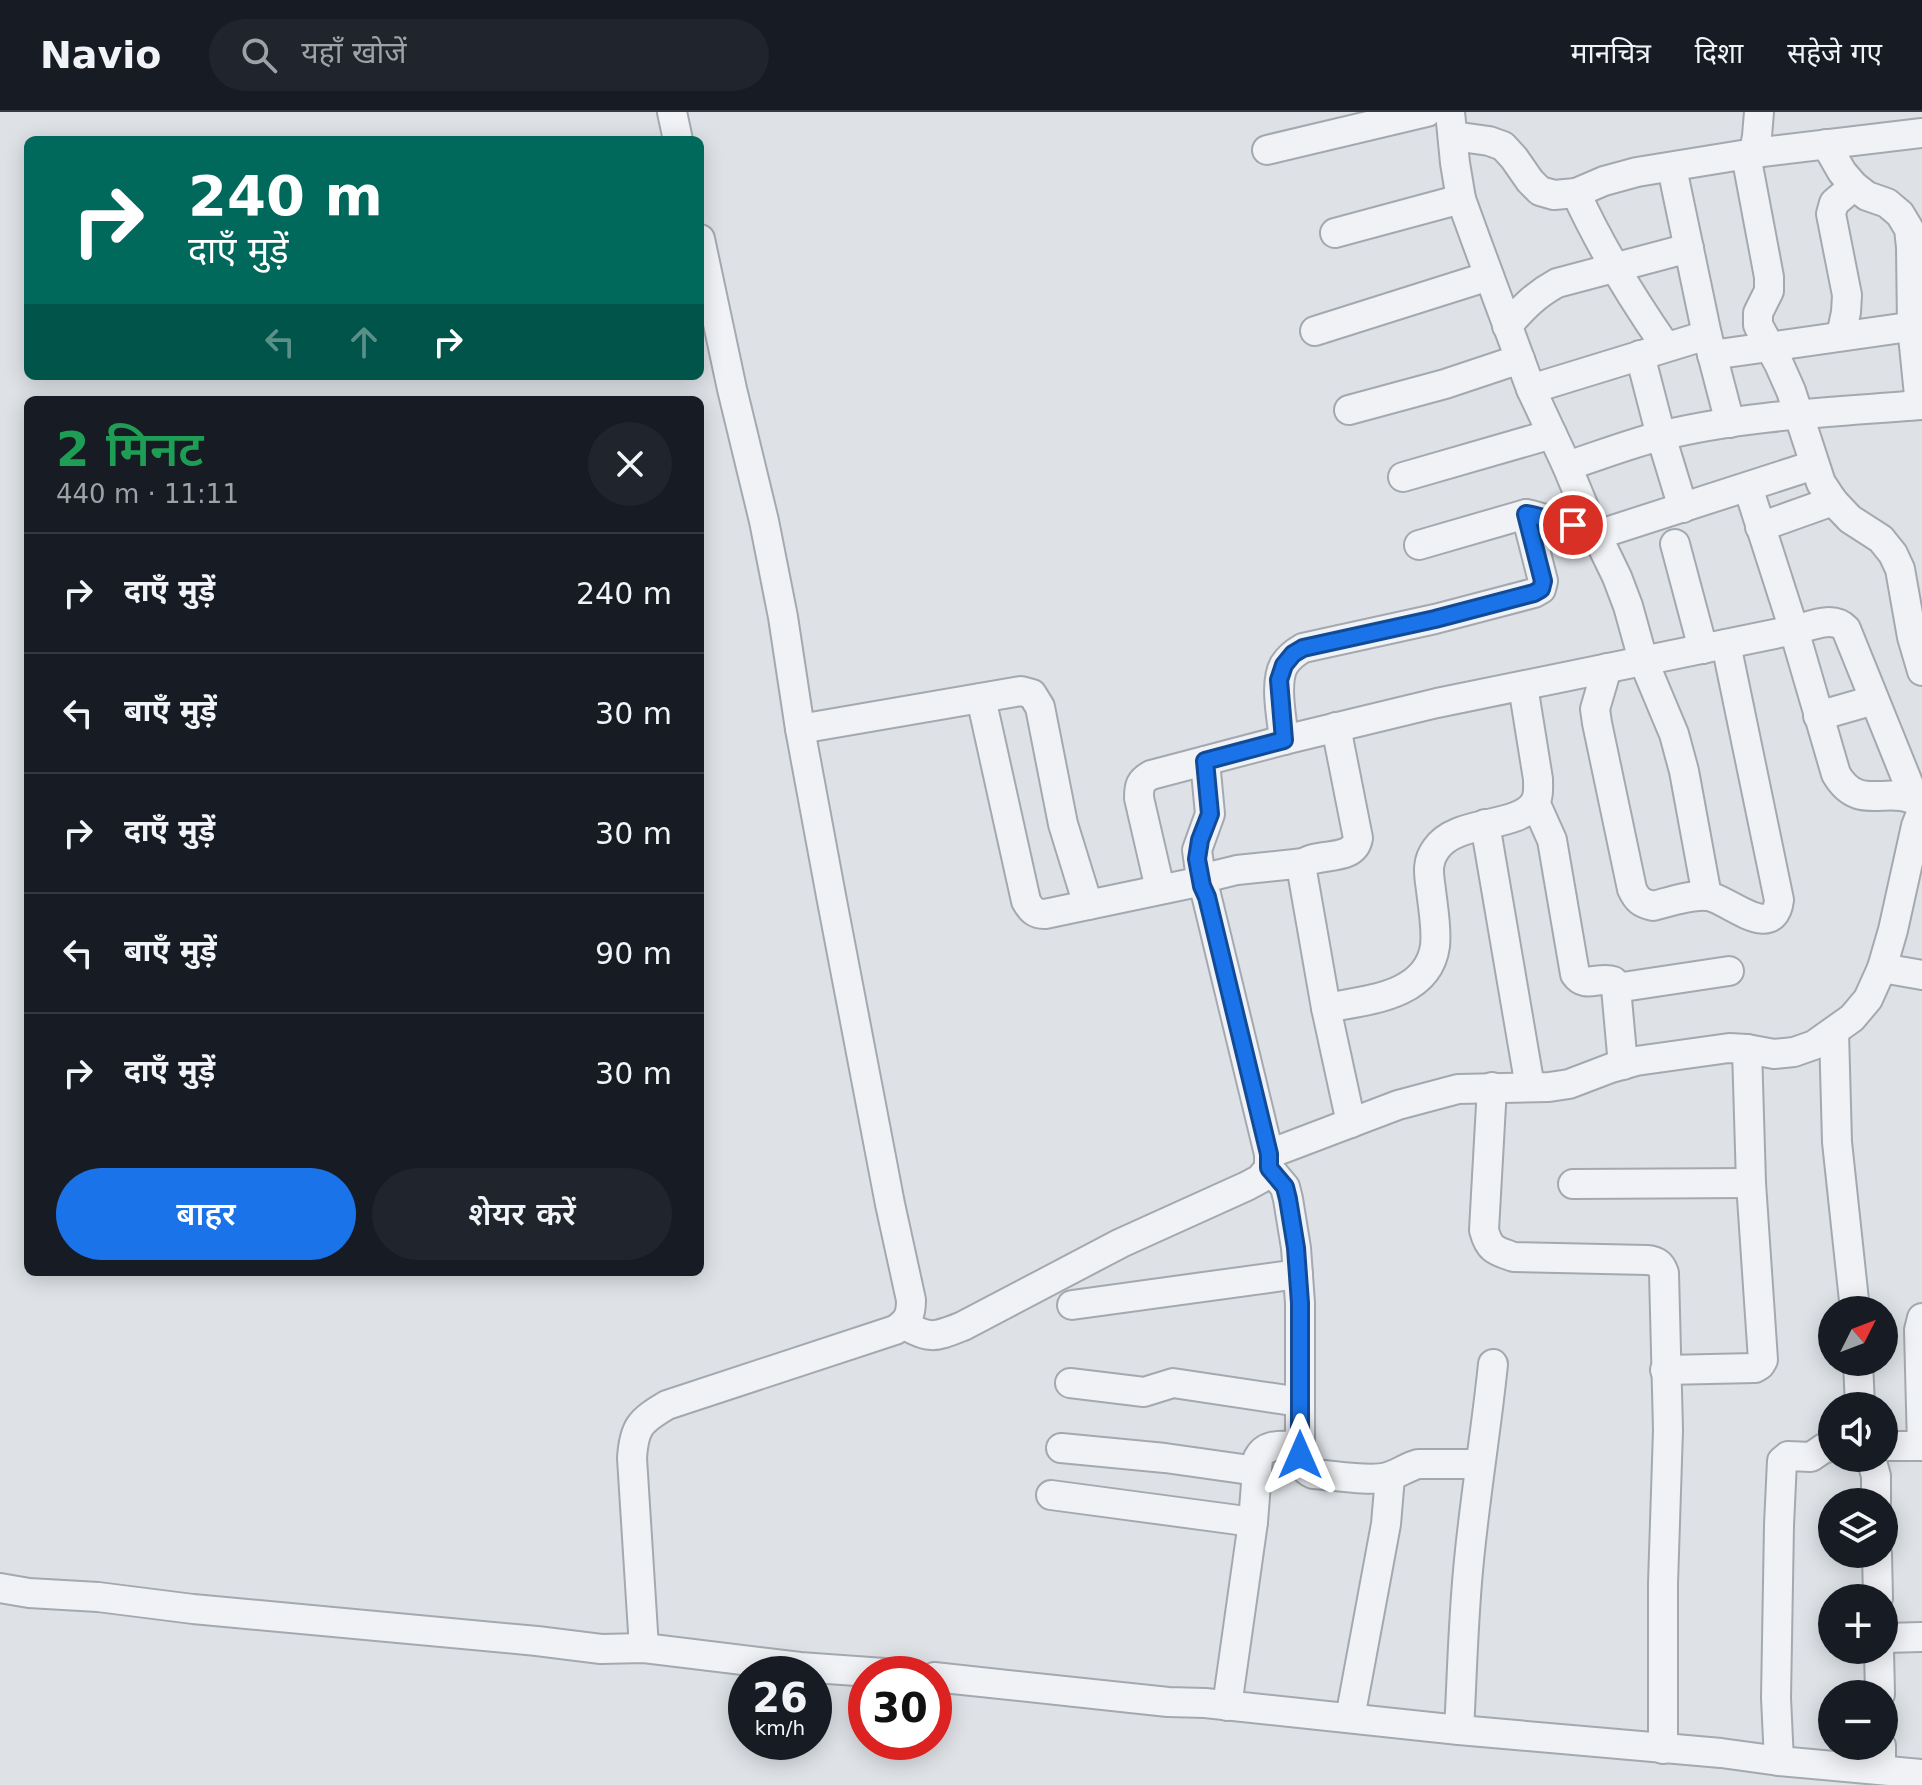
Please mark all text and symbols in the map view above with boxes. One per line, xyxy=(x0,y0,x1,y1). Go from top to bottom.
search box xyxy=(209,19,769,91)
text: Navio xyxy=(40,33,161,77)
icon: search xyxy=(237,33,281,77)
text: यहाँ खोजें xyxy=(301,35,407,70)
text: मानचित्र xyxy=(1571,37,1651,70)
text: दिशा xyxy=(1695,37,1743,70)
text: सहेजे गए xyxy=(1787,37,1882,70)
text: 240 m xyxy=(188,163,383,228)
icon: right xyxy=(56,168,160,272)
text: दाएँ मुड़ें xyxy=(188,230,289,271)
icon: left xyxy=(258,320,302,364)
icon: ahead xyxy=(342,320,386,364)
icon: right xyxy=(426,320,470,364)
text: 2 मिनट xyxy=(56,421,204,477)
button: close xyxy=(588,422,672,506)
text: 440 m · 11:11 xyxy=(56,479,239,509)
pin xyxy=(1539,491,1607,559)
icon: arrive xyxy=(1551,503,1595,547)
icon: right xyxy=(56,571,100,615)
text: दाएँ मुड़ें xyxy=(124,573,215,608)
text: 240 m xyxy=(576,576,672,611)
icon: left xyxy=(56,691,100,735)
text: बाएँ मुड़ें xyxy=(124,693,217,728)
text: 30 m xyxy=(595,696,672,731)
icon: right xyxy=(56,811,100,855)
text: दाएँ मुड़ें xyxy=(124,813,215,848)
text: 30 m xyxy=(595,816,672,851)
icon: left xyxy=(56,931,100,975)
text: बाएँ मुड़ें xyxy=(124,933,217,968)
text: 90 m xyxy=(595,936,672,971)
icon: right xyxy=(56,1051,100,1095)
text: दाएँ मुड़ें xyxy=(124,1053,215,1088)
text: 30 m xyxy=(595,1056,672,1091)
button: बाहर xyxy=(56,1168,356,1260)
button: शेयर करें xyxy=(372,1168,672,1260)
north arrow xyxy=(1818,1296,1898,1376)
map controls xyxy=(1818,1296,1898,1760)
button: sound xyxy=(1818,1392,1898,1472)
position arrow xyxy=(1258,1413,1342,1497)
button: layers xyxy=(1818,1488,1898,1568)
button: + xyxy=(1818,1584,1898,1664)
speed limit sign: 30 xyxy=(848,1656,952,1760)
text: 26 xyxy=(752,1675,808,1721)
button: − xyxy=(1818,1680,1898,1760)
text: km/h xyxy=(755,1716,805,1740)

